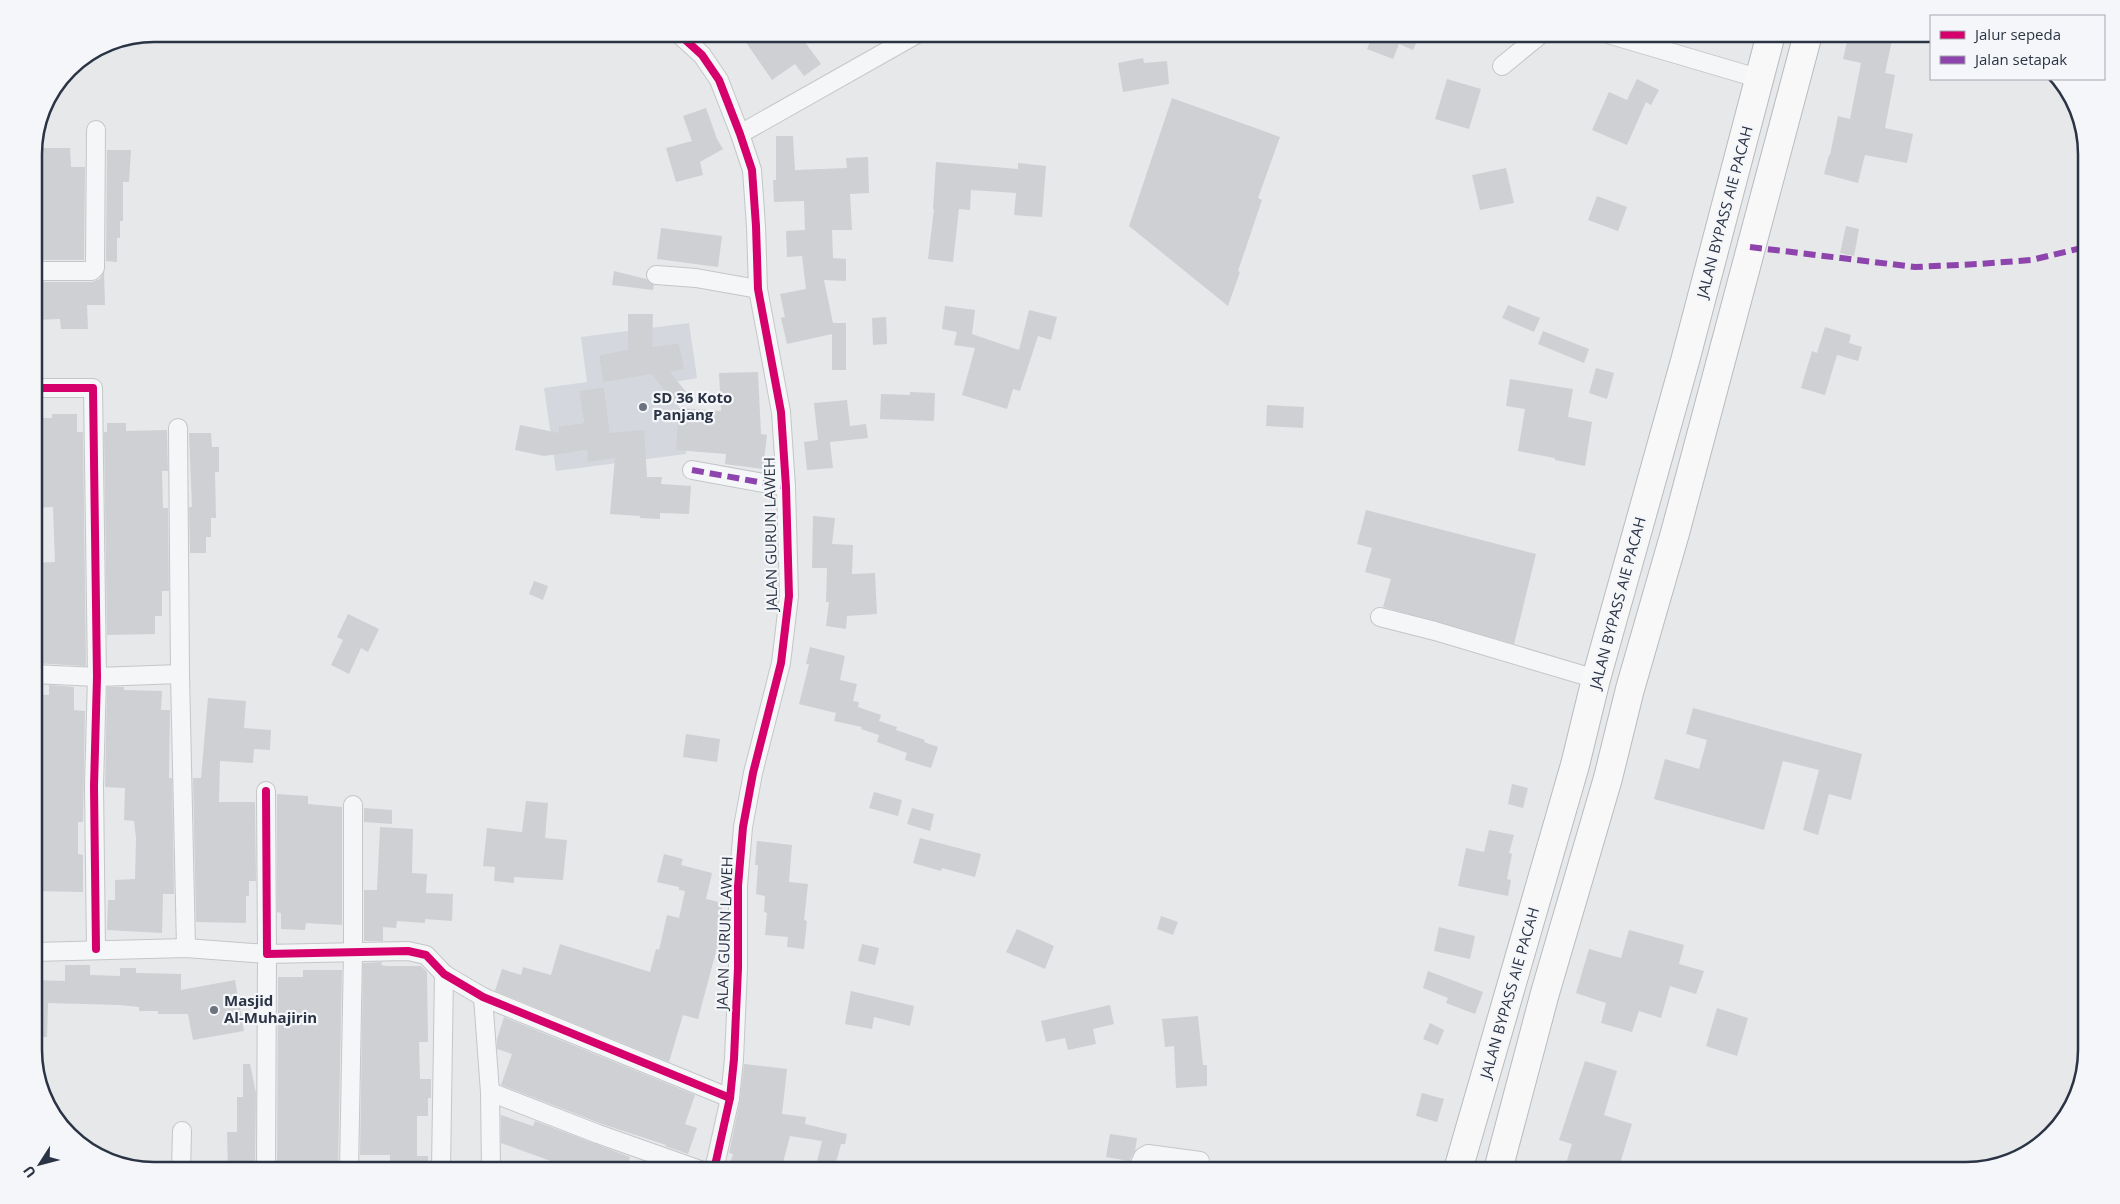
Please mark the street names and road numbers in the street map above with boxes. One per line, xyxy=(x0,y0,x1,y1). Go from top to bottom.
street label: JALAN BYPASS AIE PACAH xyxy=(1691,123,1757,302)
street label: JALAN GURUN LAWEH xyxy=(759,457,781,613)
street label: JALAN BYPASS AIE PACAH xyxy=(1584,514,1650,693)
street label: JALAN GURUN LAWEH xyxy=(711,856,737,1012)
street label: JALAN BYPASS AIE PACAH xyxy=(1474,905,1543,1083)

